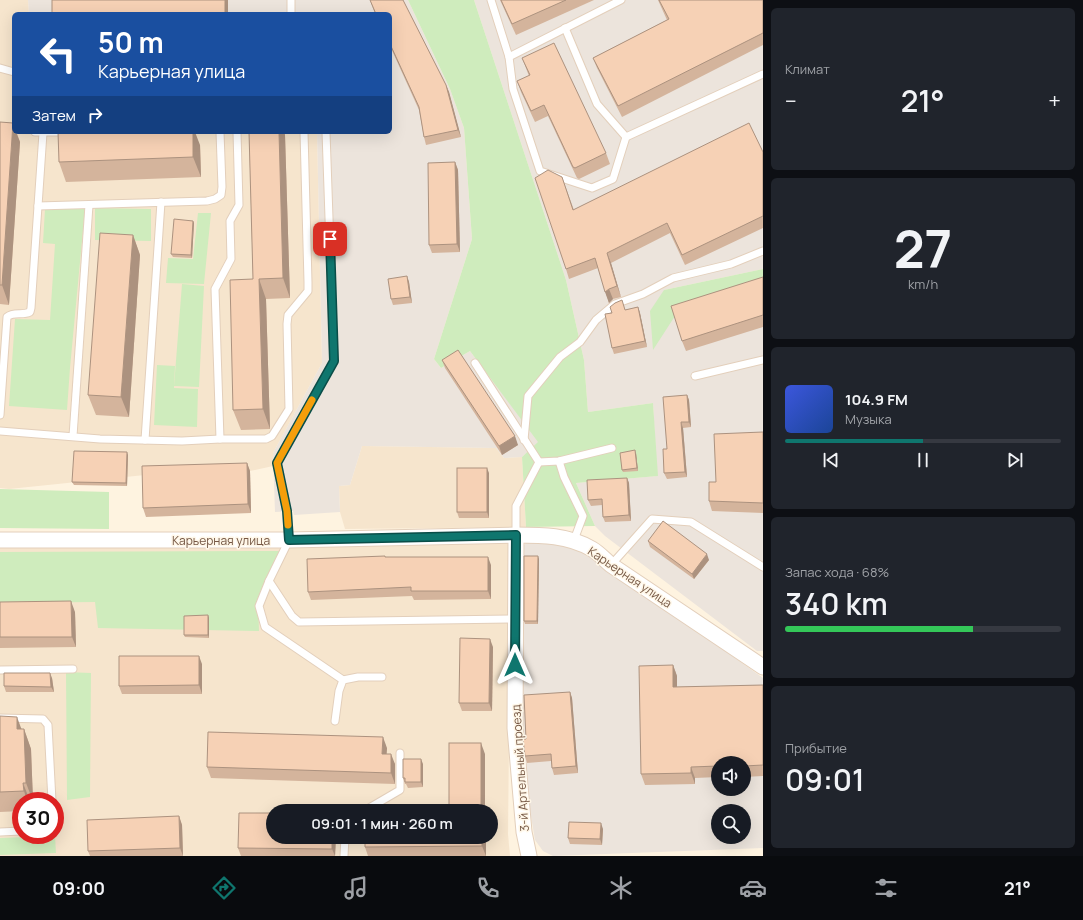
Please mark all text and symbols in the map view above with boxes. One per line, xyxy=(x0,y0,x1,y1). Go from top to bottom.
text: 50 m xyxy=(98,23,164,61)
icon: left xyxy=(32,28,84,80)
text: Карьерная улица xyxy=(98,59,245,83)
text: Климат xyxy=(785,60,830,78)
text: 21° xyxy=(901,80,944,121)
text: − xyxy=(785,86,797,116)
text: + xyxy=(1048,86,1061,116)
icon: right xyxy=(84,104,106,126)
text: Затем xyxy=(32,105,76,126)
text: 27 xyxy=(894,213,952,284)
pin xyxy=(313,222,347,256)
icon: arrive xyxy=(319,228,341,250)
text: km/h xyxy=(908,275,938,293)
text: 104.9 FM xyxy=(845,389,908,410)
text: Музыка xyxy=(845,410,892,428)
icon: previous xyxy=(820,449,842,471)
icon: pause xyxy=(912,449,934,471)
icon: next xyxy=(1004,449,1026,471)
street label: Карьерная улица xyxy=(172,532,270,549)
street label: Карьерная улица xyxy=(585,543,675,611)
text: Запас хода · 68% xyxy=(785,563,889,581)
text: 340 km xyxy=(785,583,888,624)
position arrow xyxy=(494,644,536,686)
street label: 3-й Артельный проезд xyxy=(507,704,533,832)
text: Прибытие xyxy=(785,739,847,757)
map controls xyxy=(711,756,751,844)
button: sound xyxy=(711,756,751,796)
text: 09:01 xyxy=(785,759,865,800)
speed limit sign: 30 xyxy=(12,792,64,844)
button: search xyxy=(711,804,751,844)
text: 09:01 · 1 мин · 260 m xyxy=(311,813,453,834)
icon: directions xyxy=(210,874,238,902)
icon: music xyxy=(342,874,370,902)
icon: phone xyxy=(474,874,502,902)
icon: climate xyxy=(607,874,635,902)
icon: car xyxy=(739,874,767,902)
icon: filters xyxy=(872,874,900,902)
text: 09:00 xyxy=(52,876,105,900)
text: 21° xyxy=(1004,876,1031,900)

